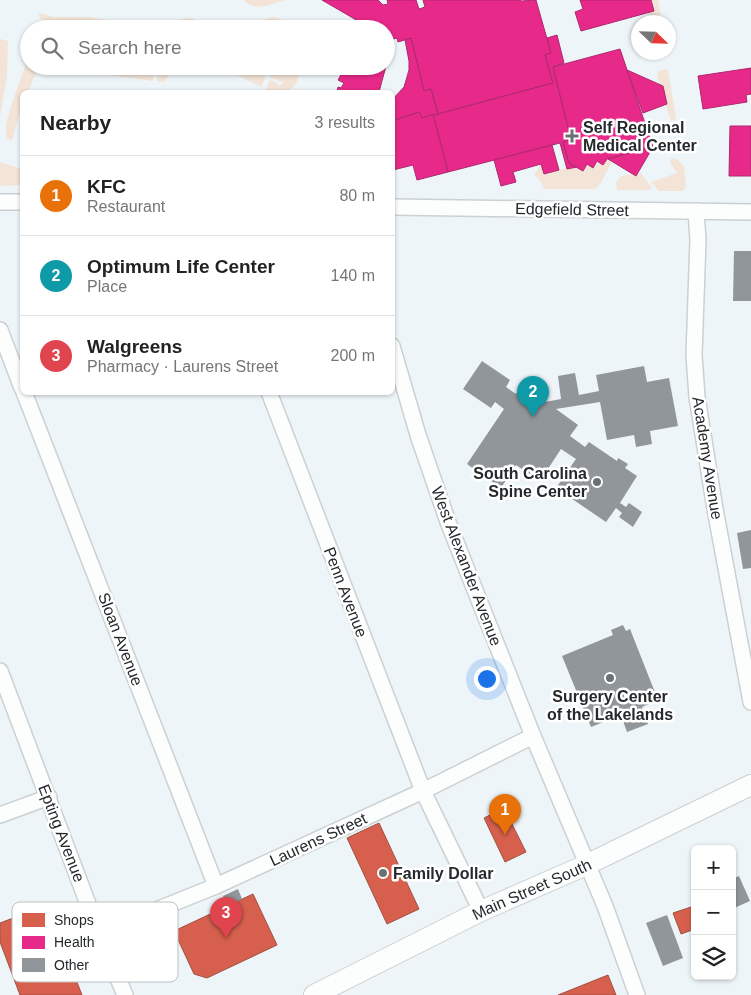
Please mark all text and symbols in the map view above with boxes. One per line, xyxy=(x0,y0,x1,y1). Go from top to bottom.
north arrow xyxy=(631,15,676,60)
search box xyxy=(20,20,395,75)
icon: search xyxy=(38,34,66,62)
text: Search here xyxy=(78,37,182,58)
text: Nearby xyxy=(40,111,111,134)
text: 3 results xyxy=(315,114,375,131)
place label: Self Regional Medical Center xyxy=(583,119,697,154)
marker: Self Regional Medical Center xyxy=(565,129,579,143)
text: KFC xyxy=(87,176,126,197)
text: 1 xyxy=(52,187,60,204)
text: 80 m xyxy=(339,187,375,204)
text: Restaurant xyxy=(87,198,165,215)
street label: Edgefield Street xyxy=(515,200,630,219)
text: Optimum Life Center xyxy=(87,256,275,277)
text: 2 xyxy=(52,267,60,284)
text: 140 m xyxy=(331,267,375,284)
text: Place xyxy=(87,278,127,295)
text: Walgreens xyxy=(87,336,182,357)
text: 3 xyxy=(52,347,60,364)
text: 200 m xyxy=(331,347,375,364)
text: Pharmacy · Laurens Street xyxy=(87,358,278,375)
pin: 2 xyxy=(517,376,549,417)
street label: Academy Avenue xyxy=(689,395,726,521)
place label: South Carolina Spine Center xyxy=(473,465,587,500)
marker: South Carolina Spine Center xyxy=(591,476,603,488)
street label: West Alexander Avenue xyxy=(428,484,505,648)
street label: Penn Avenue xyxy=(321,545,371,640)
street label: Sloan Avenue xyxy=(95,590,146,688)
your location xyxy=(474,666,500,692)
marker: Surgery Center of the Lakelands xyxy=(604,672,616,684)
place label: Surgery Center of the Lakelands xyxy=(547,688,673,723)
street label: Epting Avenue xyxy=(35,782,88,884)
pin: 1 xyxy=(489,794,521,835)
street label: Laurens Street xyxy=(267,809,370,869)
map controls xyxy=(691,845,736,980)
button: + xyxy=(691,845,736,890)
street label: Main Street South xyxy=(469,856,594,923)
place label: Family Dollar xyxy=(393,865,493,882)
marker: Family Dollar xyxy=(377,867,389,879)
button: − xyxy=(691,890,736,935)
pin: 3 xyxy=(210,897,242,938)
legend xyxy=(12,902,178,982)
text: Shops xyxy=(54,912,94,928)
text: Health xyxy=(54,934,94,950)
button: layers xyxy=(691,935,736,980)
text: Other xyxy=(54,957,89,973)

